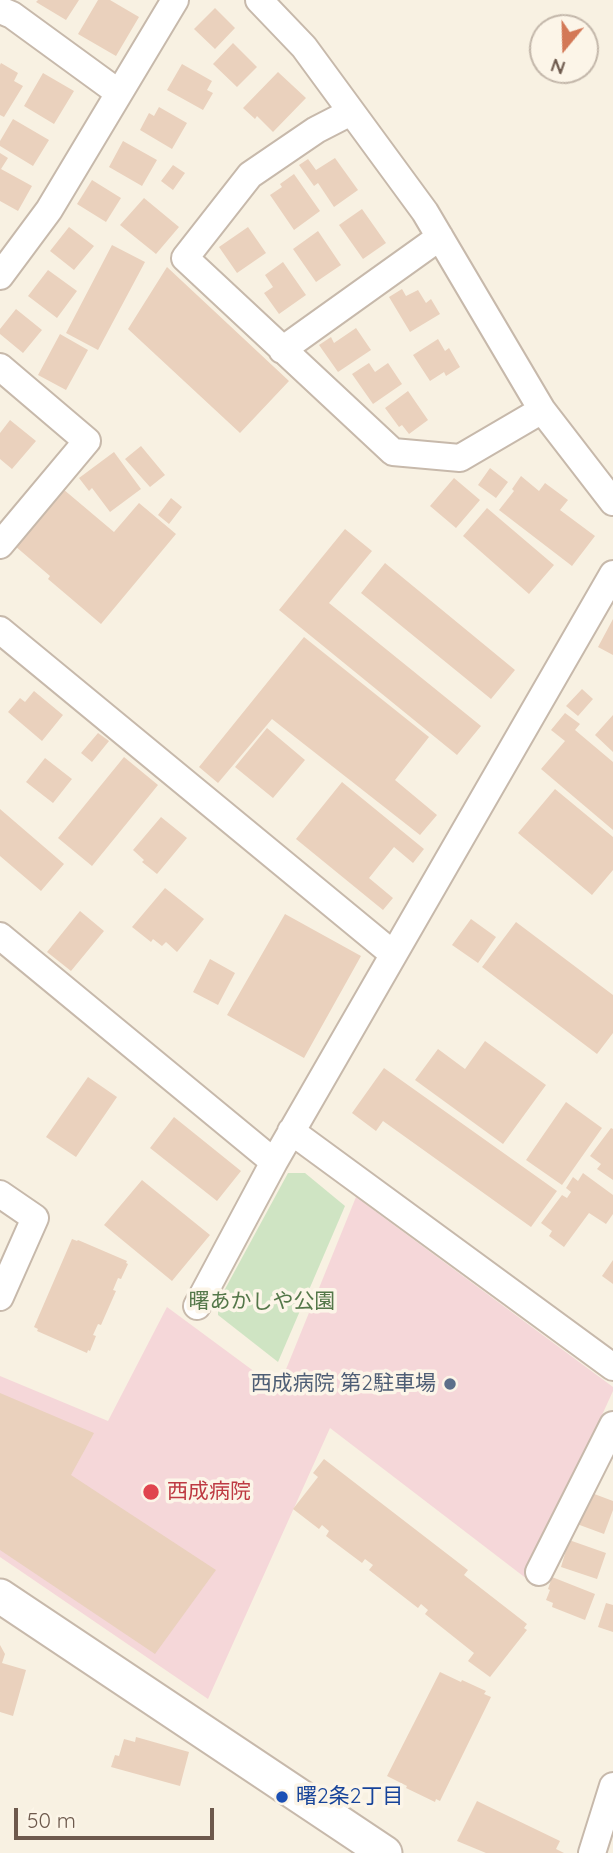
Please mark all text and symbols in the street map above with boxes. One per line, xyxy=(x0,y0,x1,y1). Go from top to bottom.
north arrow xyxy=(529,14,599,84)
text: N xyxy=(547,53,568,81)
park label: 曙あかしや公園 xyxy=(189,1289,335,1315)
place label: 西成病院 第2駐車場 xyxy=(251,1371,436,1397)
marker: 西成病院 第2駐車場 xyxy=(442,1376,458,1392)
place label: 西成病院 xyxy=(167,1479,251,1505)
marker: 西成病院 xyxy=(141,1482,161,1502)
place label: 曙2条2丁目 xyxy=(296,1784,403,1810)
marker: 曙2条2丁目 xyxy=(274,1789,290,1805)
scale bar xyxy=(18,1794,217,1838)
text: 50 m xyxy=(27,1807,76,1833)

